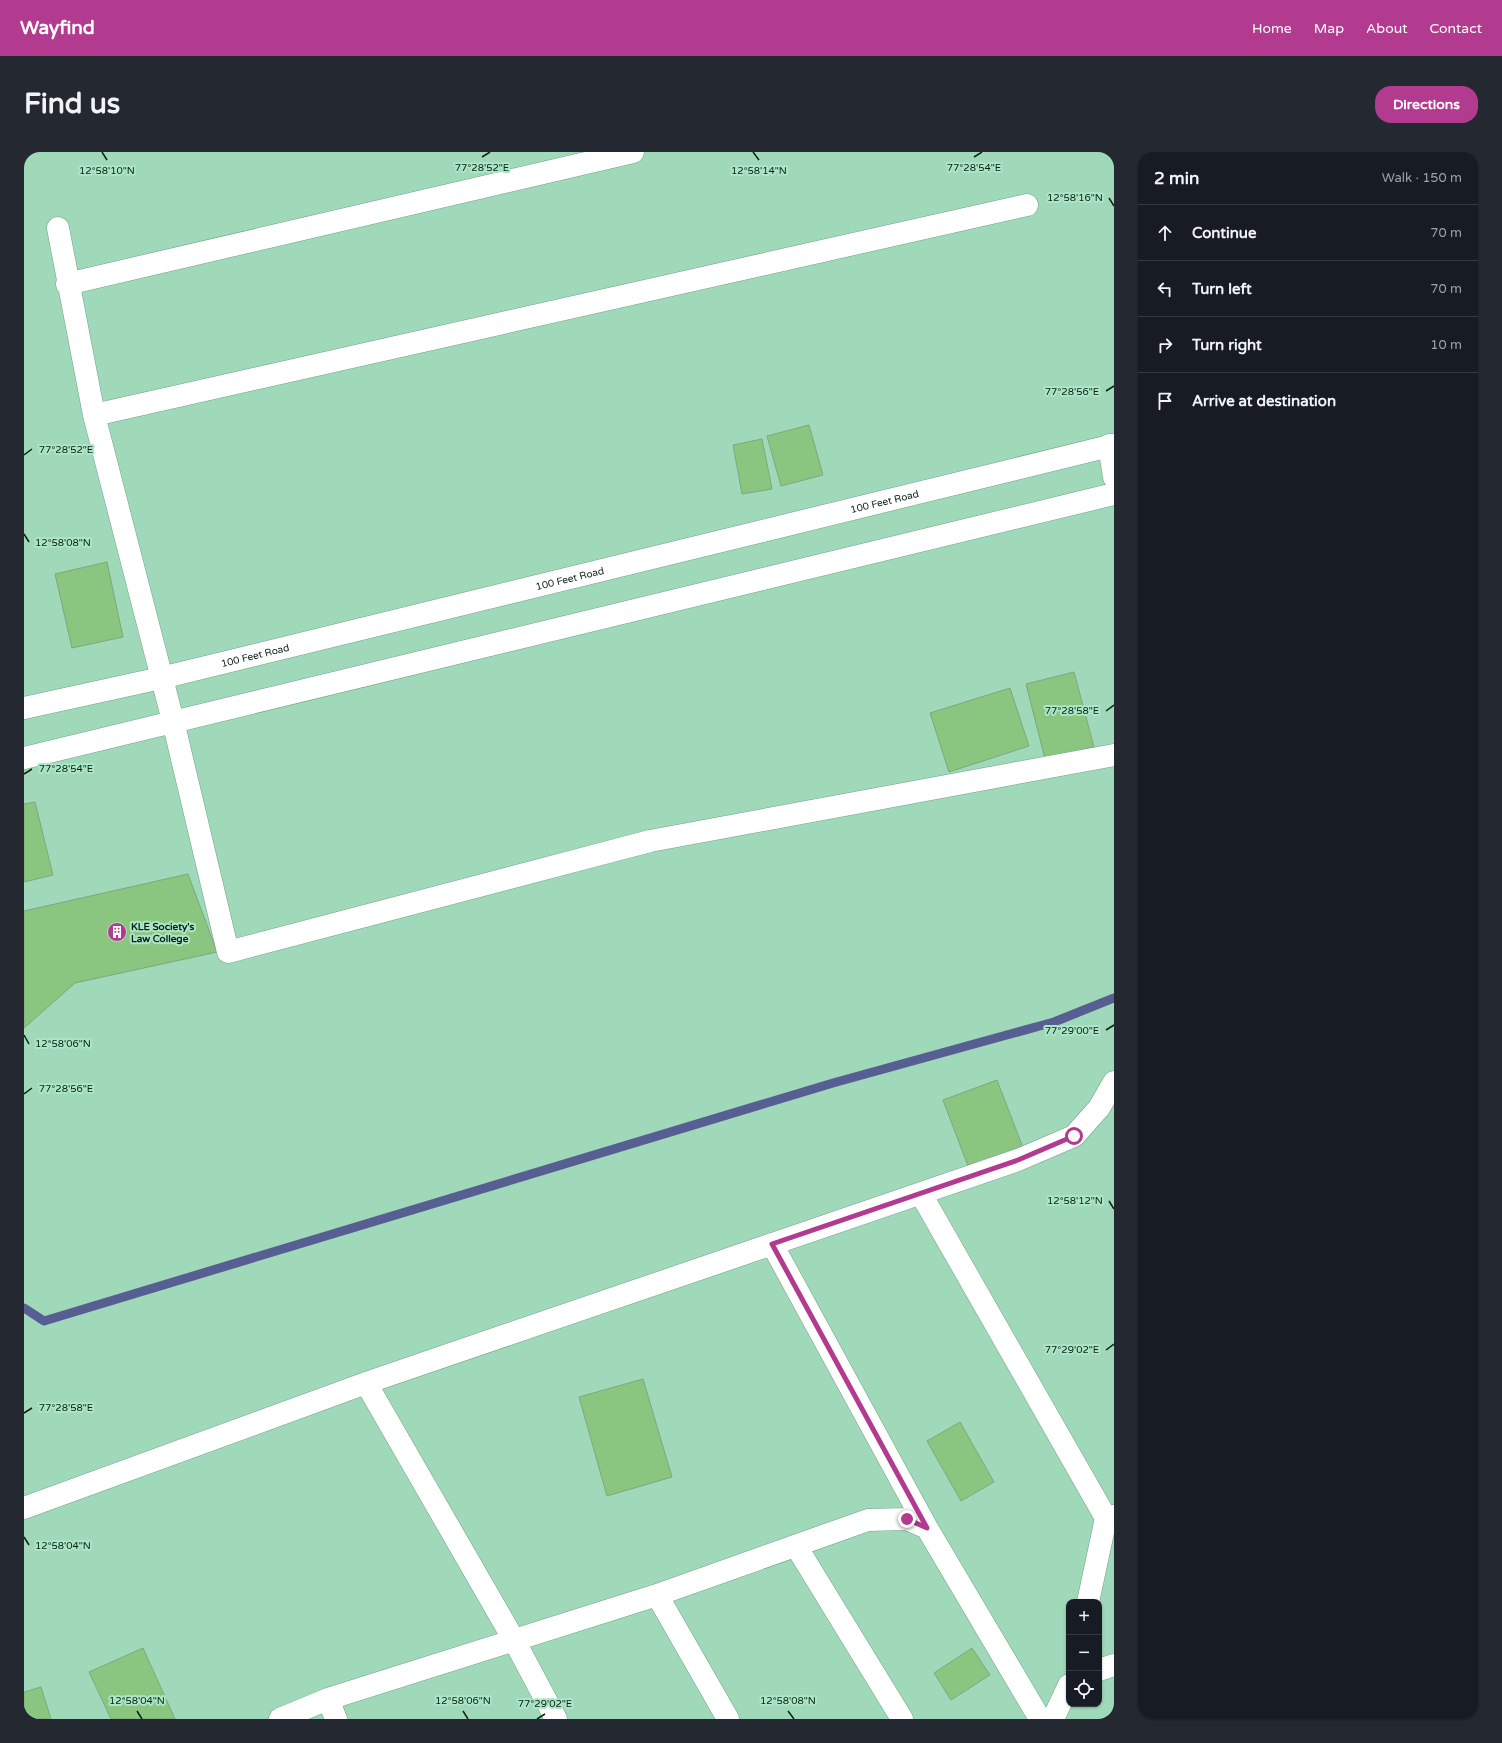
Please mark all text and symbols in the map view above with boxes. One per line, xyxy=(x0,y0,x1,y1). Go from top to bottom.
text: Wayfind xyxy=(20,17,95,39)
text: Home xyxy=(1252,20,1292,37)
text: Map xyxy=(1314,20,1344,37)
text: About xyxy=(1366,20,1408,37)
text: Contact xyxy=(1430,20,1482,37)
button: Directions xyxy=(1375,86,1478,123)
text: Find us xyxy=(24,87,120,121)
text: 77°28'52"E xyxy=(455,162,509,174)
text: 77°28'54"E xyxy=(947,162,1001,174)
text: 12°58'10"N xyxy=(79,165,135,177)
text: 12°58'14"N xyxy=(731,165,787,177)
text: 2 min xyxy=(1154,168,1199,189)
text: Walk · 150 m xyxy=(1382,170,1462,186)
text: 12°58'16"N xyxy=(1047,192,1103,204)
icon: ahead xyxy=(1154,222,1176,244)
text: Continue xyxy=(1192,224,1256,242)
text: 70 m xyxy=(1430,225,1462,241)
icon: left xyxy=(1154,278,1176,300)
text: Turn left xyxy=(1192,280,1252,298)
text: 70 m xyxy=(1430,281,1462,297)
icon: right xyxy=(1154,334,1176,356)
text: Turn right xyxy=(1192,336,1262,354)
text: 10 m xyxy=(1430,337,1462,353)
text: 77°28'56"E xyxy=(1045,386,1099,398)
icon: arrive xyxy=(1154,390,1176,412)
text: Arrive at destination xyxy=(1192,392,1336,410)
text: 77°28'52"E xyxy=(39,444,93,456)
street label: 100 Feet Road xyxy=(849,488,920,516)
text: 12°58'08"N xyxy=(35,537,91,549)
street label: 100 Feet Road xyxy=(534,565,605,593)
street label: 100 Feet Road xyxy=(220,642,291,670)
text: 77°28'58"E xyxy=(1045,705,1099,717)
text: 77°28'54"E xyxy=(39,763,93,775)
building icon: KLE Society's Law College xyxy=(106,921,128,943)
place label: KLE Society's Law College xyxy=(131,921,195,945)
text: 77°29'00"E xyxy=(1045,1025,1099,1037)
text: 12°58'06"N xyxy=(35,1038,91,1050)
text: 77°28'56"E xyxy=(39,1083,93,1095)
route start xyxy=(1065,1127,1083,1145)
text: 12°58'12"N xyxy=(1047,1195,1103,1207)
text: 77°29'02"E xyxy=(1045,1344,1099,1356)
text: 77°28'58"E xyxy=(39,1402,93,1414)
route end xyxy=(898,1510,916,1528)
text: 12°58'04"N xyxy=(35,1540,91,1552)
map controls xyxy=(1066,1599,1102,1707)
button: + xyxy=(1066,1599,1102,1635)
button: − xyxy=(1066,1635,1102,1671)
button: locate xyxy=(1066,1671,1102,1707)
text: 12°58'04"N xyxy=(109,1695,165,1707)
text: 12°58'06"N xyxy=(435,1695,491,1707)
text: 12°58'08"N xyxy=(760,1695,816,1707)
text: 77°29'02"E xyxy=(518,1698,572,1710)

